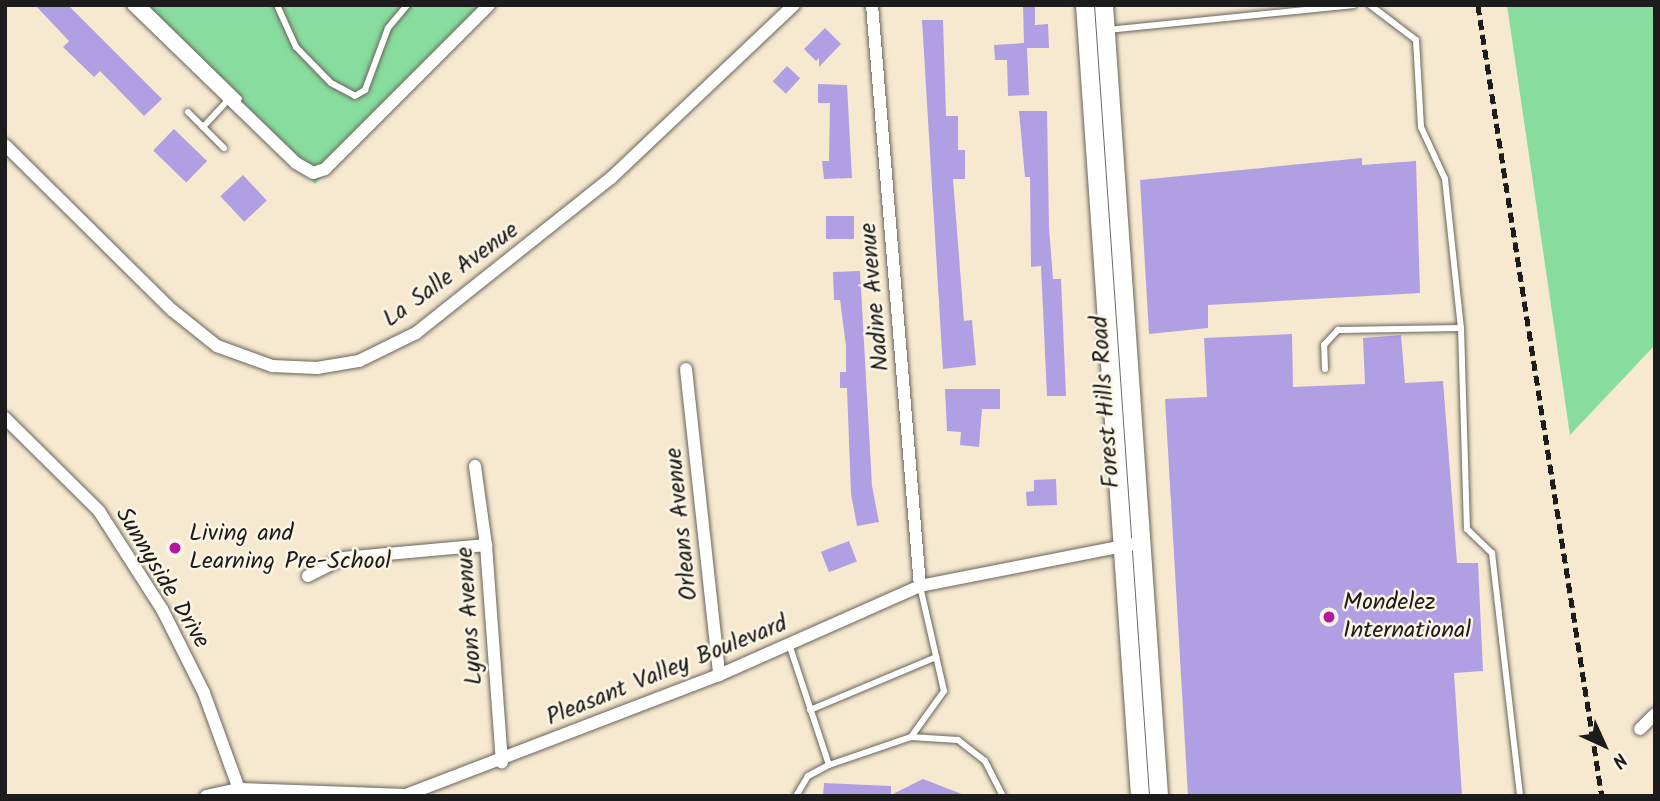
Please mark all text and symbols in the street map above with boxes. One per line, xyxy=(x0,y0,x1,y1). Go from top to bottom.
street label: La Salle Avenue xyxy=(377,216,525,334)
street label: Nadine Avenue xyxy=(854,221,896,373)
street label: Forest Hills Road xyxy=(1086,315,1126,489)
street label: Orleans Avenue xyxy=(660,446,704,602)
street label: Sunnyside Drive xyxy=(109,502,215,654)
place label: Living and Learning Pre-School xyxy=(189,520,391,576)
marker: Living and Learning Pre-School xyxy=(167,540,183,556)
street label: Lyons Avenue xyxy=(451,546,489,686)
place label: Mondelez International xyxy=(1343,589,1471,645)
street label: Pleasant Valley Boulevard xyxy=(542,609,792,733)
marker: Mondelez International xyxy=(1321,609,1337,625)
north arrow xyxy=(1569,710,1639,780)
text: N xyxy=(1604,745,1634,775)

